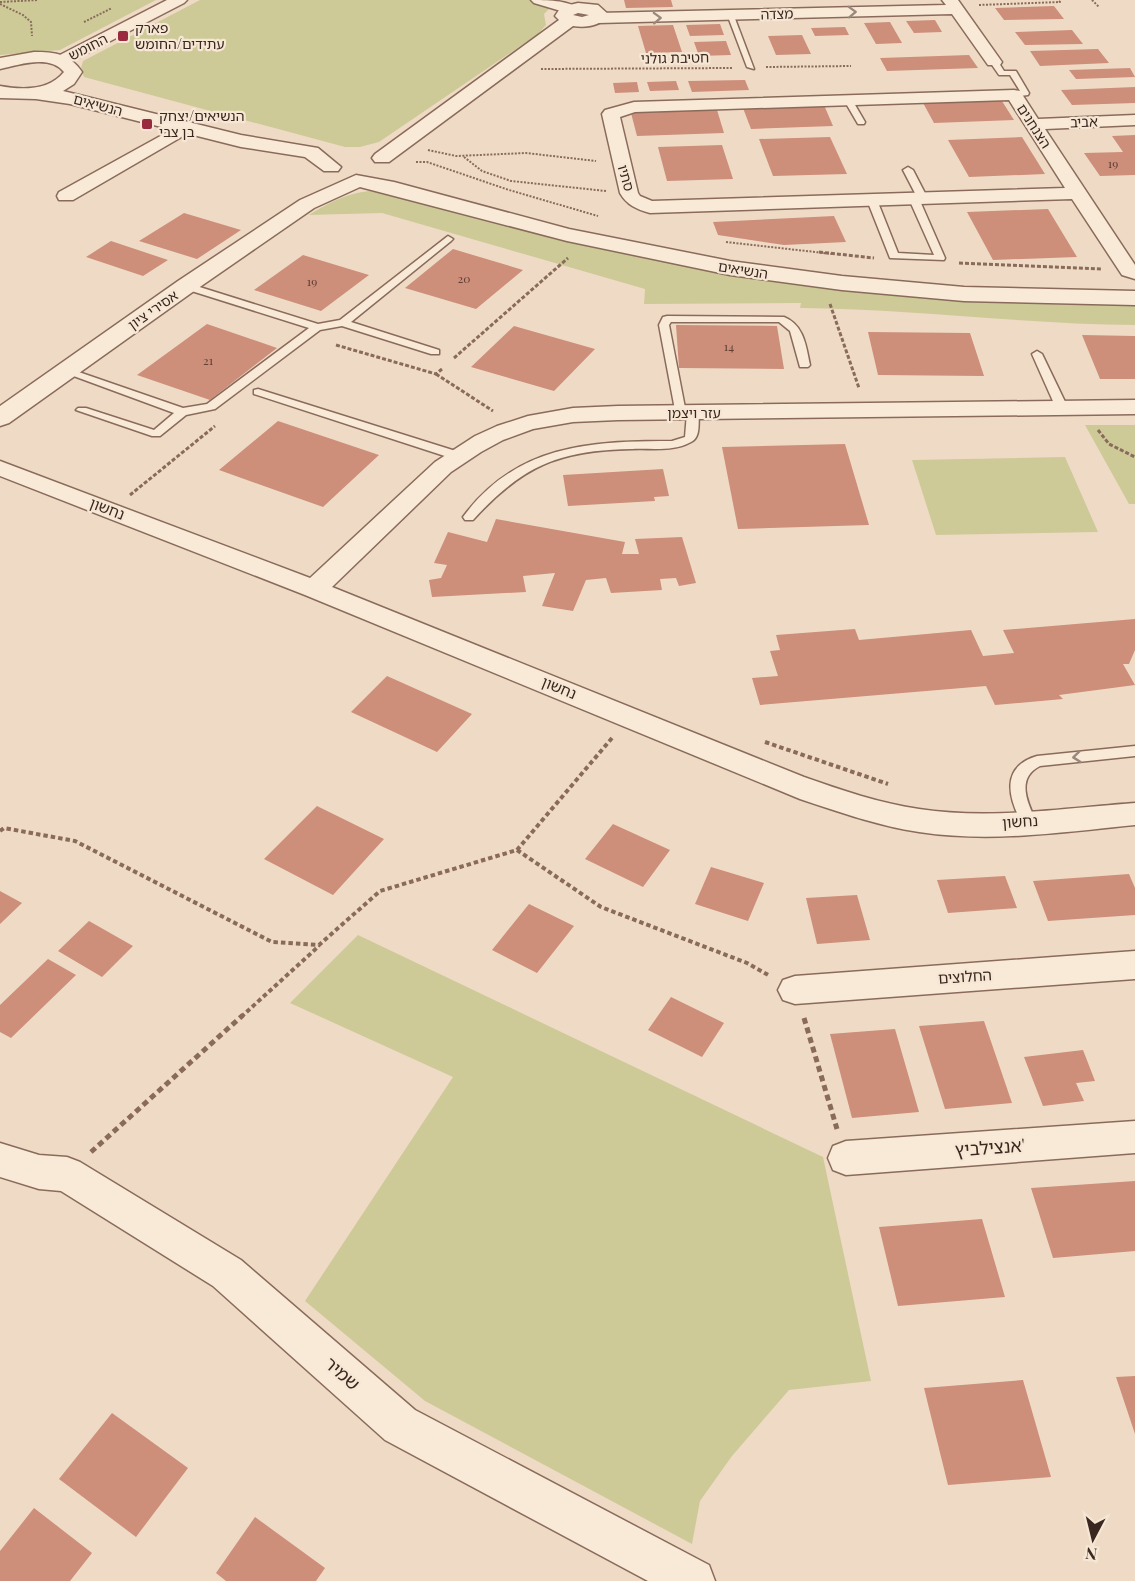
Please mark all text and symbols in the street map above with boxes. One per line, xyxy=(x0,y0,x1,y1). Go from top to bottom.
street label: מצדה xyxy=(760,3,794,24)
one-way arrow xyxy=(847,6,856,18)
one-way arrow xyxy=(652,11,661,24)
place label: פארק עתידים/החומש xyxy=(135,18,225,53)
street label: החומש xyxy=(65,29,111,64)
marker: פארק עתידים/החומש xyxy=(116,29,130,43)
street label: חטיבת גולני xyxy=(641,47,709,68)
street label: הנשיאים xyxy=(71,89,125,120)
street label: הצנחנים xyxy=(1013,100,1056,152)
place label: הנשיאים/יצחק בן צבי xyxy=(159,106,244,141)
street label: אביב xyxy=(1070,112,1099,131)
marker: הנשיאים/יצחק בן צבי xyxy=(140,117,154,131)
house number: 19 xyxy=(1108,155,1118,171)
street label: סתיו xyxy=(614,162,639,193)
street label: הנשיאים xyxy=(717,256,769,283)
house number: 20 xyxy=(458,270,470,286)
house number: 19 xyxy=(307,273,317,289)
street label: אסירי ציון xyxy=(124,285,182,334)
house number: 14 xyxy=(724,338,734,354)
house number: 21 xyxy=(203,352,214,368)
street label: עזר ויצמן xyxy=(667,403,721,422)
street label: נחשון xyxy=(87,492,128,524)
street label: נחשון xyxy=(539,671,580,703)
one-way arrow xyxy=(1072,750,1081,763)
street label: נחשון xyxy=(1001,810,1039,832)
street label: החלוצים xyxy=(937,964,993,988)
street label: אנצילביץ' xyxy=(954,1133,1026,1161)
street label: שמיר xyxy=(320,1351,365,1395)
north arrow xyxy=(1063,1509,1123,1569)
text: N xyxy=(1084,1543,1098,1566)

